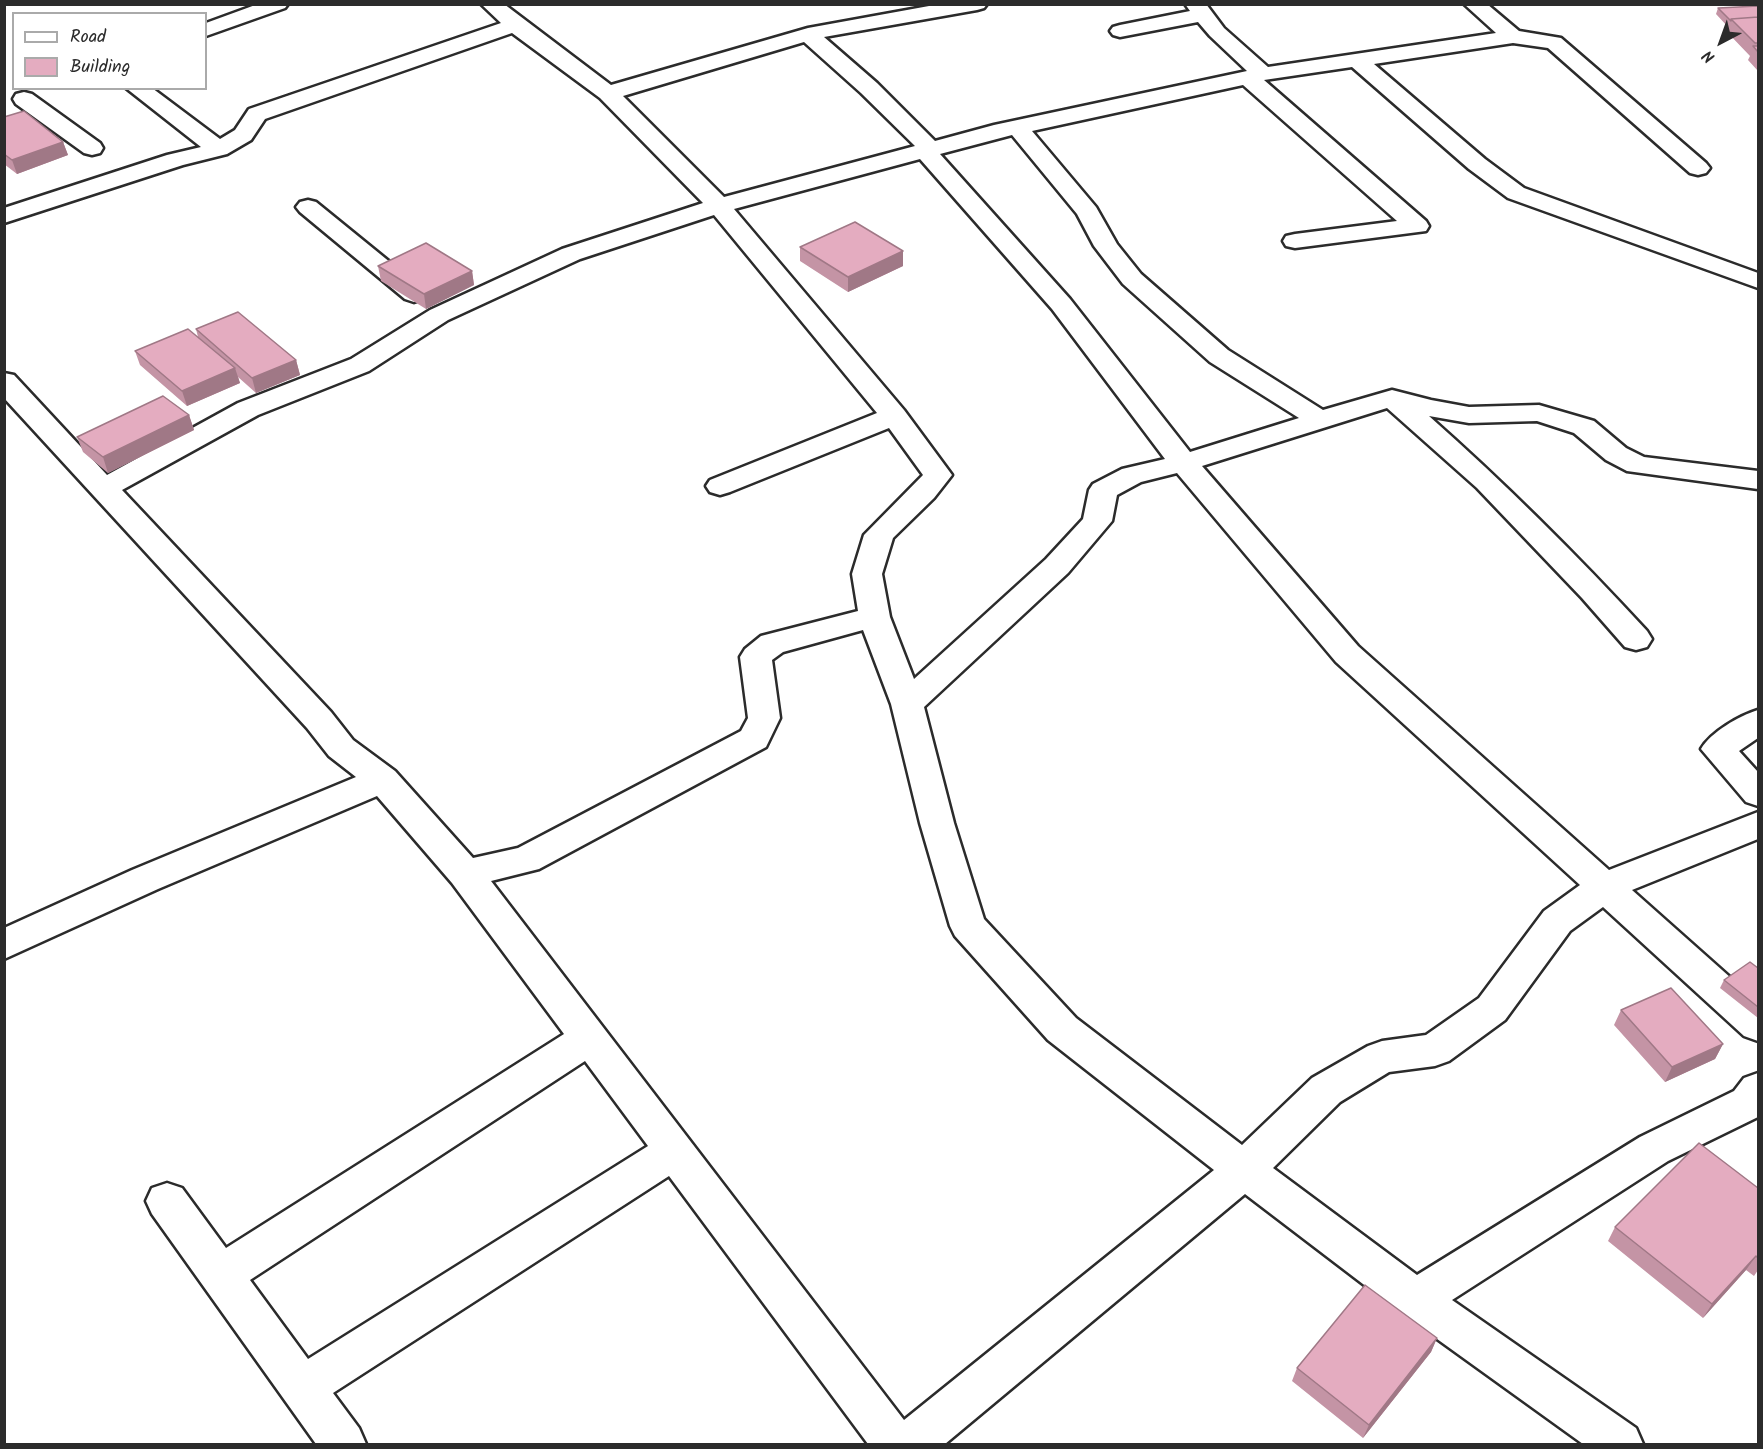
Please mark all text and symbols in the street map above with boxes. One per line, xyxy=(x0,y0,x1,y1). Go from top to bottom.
legend xyxy=(12,12,207,90)
north arrow xyxy=(1691,12,1751,72)
text: Road xyxy=(70,23,106,52)
text: N xyxy=(1697,43,1721,69)
text: Building xyxy=(70,53,130,82)

